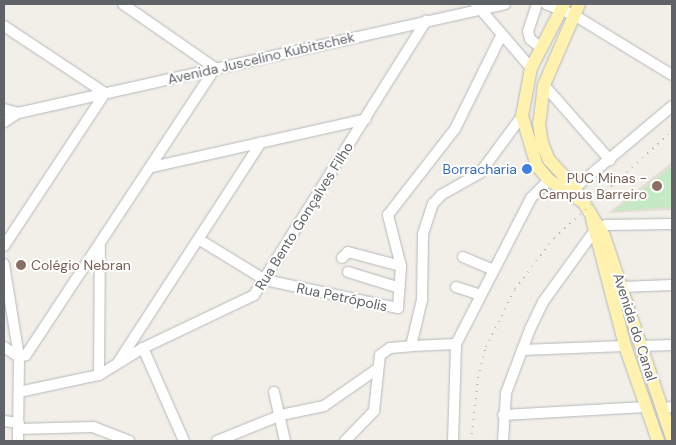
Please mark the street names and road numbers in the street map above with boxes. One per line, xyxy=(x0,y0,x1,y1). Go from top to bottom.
street label: Avenida Juscelino Kubitschek xyxy=(166,28,356,88)
street label: Rua Bento Gonçalves Filho xyxy=(252,139,356,293)
street label: Avenida do Canal xyxy=(610,271,660,383)
street label: Rua Petrópolis xyxy=(295,279,389,315)

